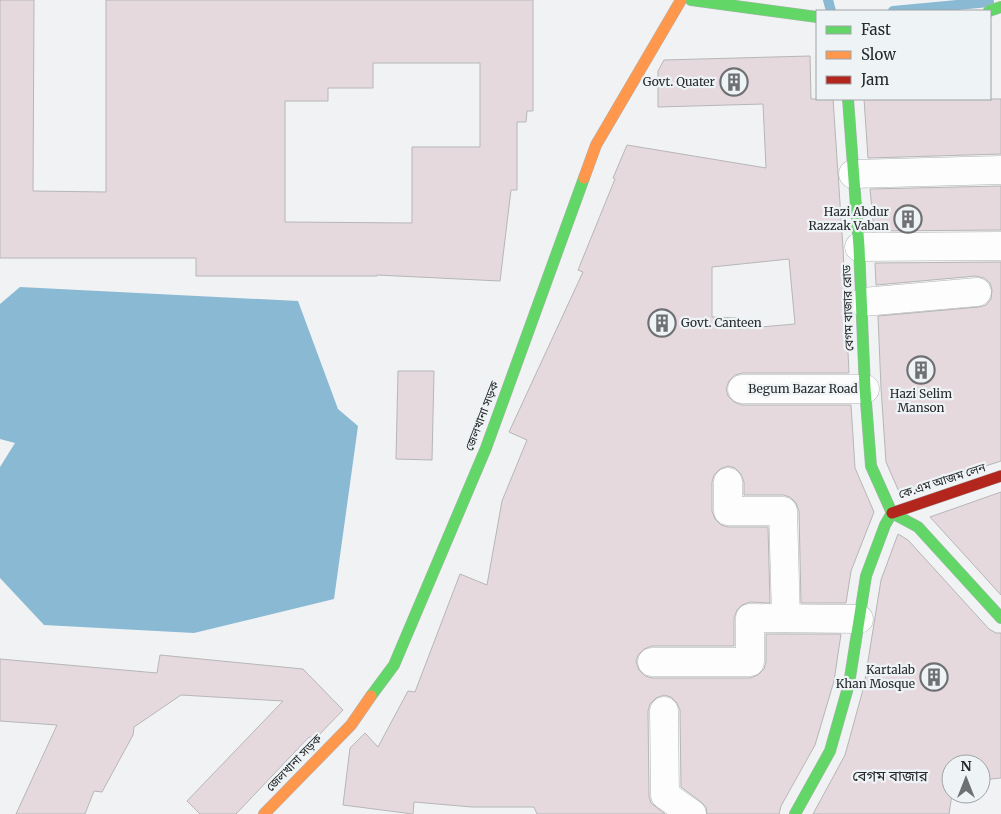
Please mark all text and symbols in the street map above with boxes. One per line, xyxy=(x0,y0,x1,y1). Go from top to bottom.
legend xyxy=(816,10,991,100)
text: Fast xyxy=(861,20,891,39)
text: Slow xyxy=(861,45,896,64)
building icon: Govt. Quater xyxy=(719,67,749,97)
text: Jam xyxy=(860,70,889,89)
place label: Govt. Quater xyxy=(643,74,716,89)
place label: Hazi Abdur Razzak Vaban xyxy=(809,204,890,233)
building icon: Hazi Abdur Razzak Vaban xyxy=(893,204,923,234)
street label: বেগম বাজার রোড xyxy=(838,264,857,352)
building icon: Govt. Canteen xyxy=(647,308,677,338)
place label: Govt. Canteen xyxy=(681,315,762,330)
building icon: Hazi Selim Manson xyxy=(906,355,936,385)
street label: জেলখানা সড়ক xyxy=(461,379,502,453)
street label: Begum Bazar Road xyxy=(748,381,858,396)
place label: Hazi Selim Manson xyxy=(890,386,952,415)
street label: কে.এম আজম লেন xyxy=(896,459,988,502)
place label: Kartalab Khan Mosque xyxy=(836,662,915,691)
building icon: Kartalab Khan Mosque xyxy=(919,662,949,692)
street label: জেলখানা সড়ক xyxy=(263,731,325,794)
north arrow xyxy=(941,754,991,804)
text: N xyxy=(960,757,972,775)
district label: বেগম বাজার xyxy=(852,766,929,785)

